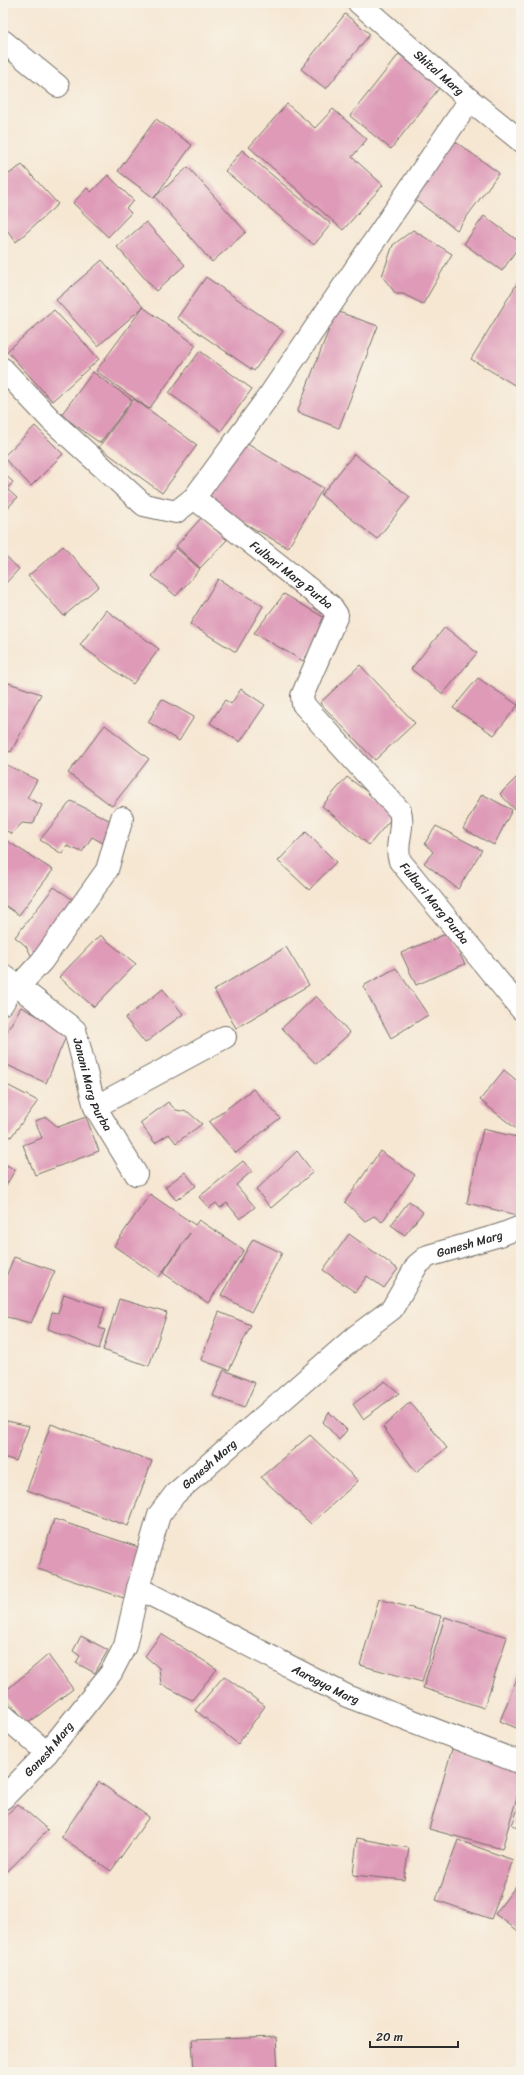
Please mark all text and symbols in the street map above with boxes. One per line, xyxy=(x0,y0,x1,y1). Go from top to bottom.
street label: Shital Marg xyxy=(408,44,469,101)
street label: Fulbari Marg Purba xyxy=(245,535,338,615)
street label: Fulbari Marg Purba xyxy=(394,857,475,949)
street label: Janani Marg Purba xyxy=(66,1034,118,1136)
street label: Ganesh Marg xyxy=(434,1224,505,1264)
street label: Ganesh Marg xyxy=(176,1434,242,1495)
street label: Aarogya Marg xyxy=(287,1658,362,1711)
street label: Ganesh Marg xyxy=(18,1716,79,1782)
scale bar xyxy=(370,2023,458,2049)
text: 20 m xyxy=(376,2026,403,2048)

